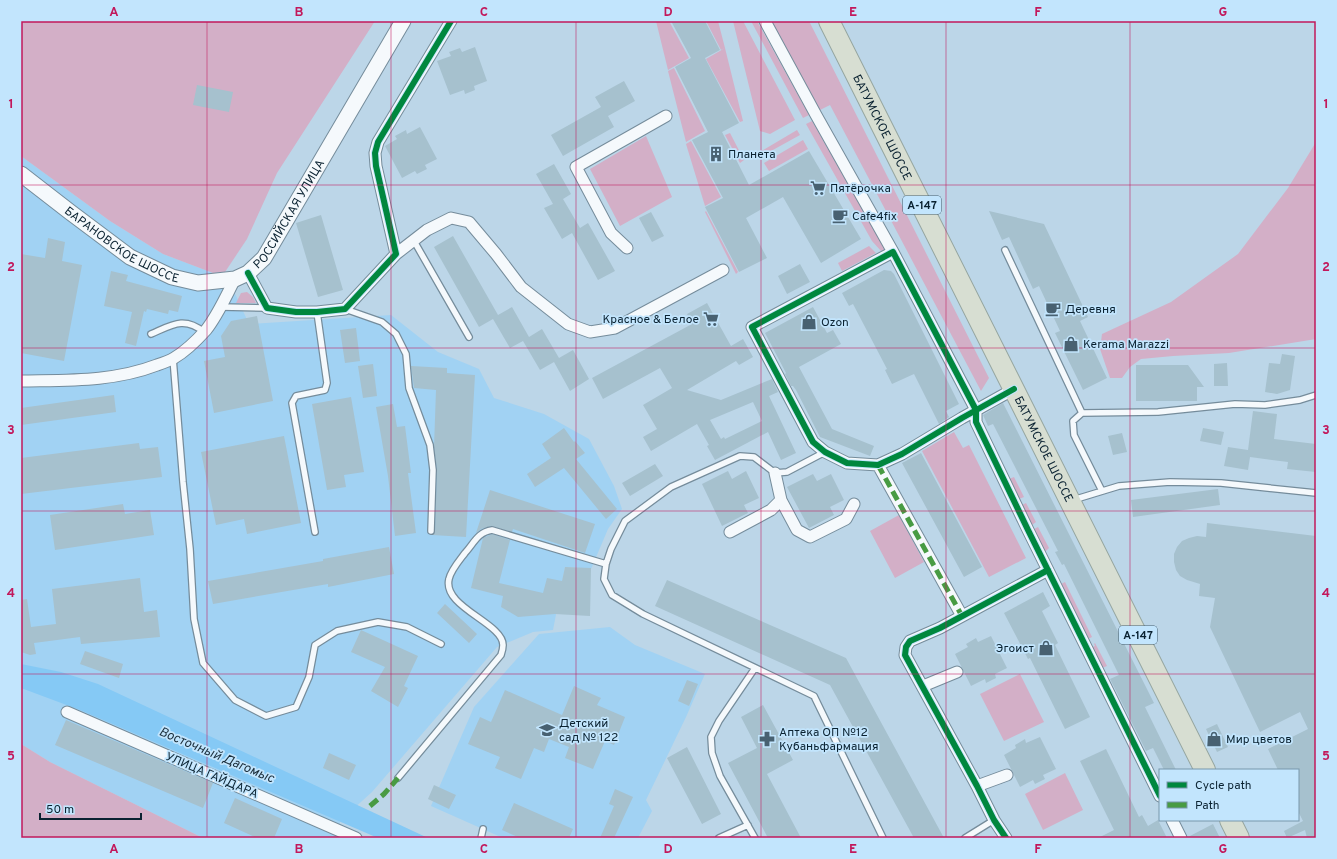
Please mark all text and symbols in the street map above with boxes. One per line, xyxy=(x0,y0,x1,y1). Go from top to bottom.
text: A xyxy=(109,5,119,21)
text: B xyxy=(295,5,304,21)
text: C xyxy=(480,5,488,21)
text: D xyxy=(663,5,673,21)
text: E xyxy=(849,5,857,21)
text: F xyxy=(1034,5,1042,21)
text: G xyxy=(1219,5,1228,21)
street label: БАТУМСКОЕ ШОССЕ xyxy=(848,72,915,183)
text: 1 xyxy=(8,97,14,113)
text: 1 xyxy=(1323,97,1329,113)
building icon: Планета xyxy=(707,145,725,163)
place label: Планета xyxy=(728,147,776,163)
street label: РОССИЙСКАЯ УЛИЦА xyxy=(250,157,329,273)
supermarket icon: Пятёрочка xyxy=(809,179,827,197)
place label: Пятёрочка xyxy=(830,181,891,197)
road number: А-147 xyxy=(903,196,941,214)
street label: БАРАНОВСКОЕ ШОССЕ xyxy=(61,204,181,287)
cafe icon: Cafe4fix xyxy=(831,207,849,225)
place label: Cafe4fix xyxy=(852,209,897,225)
text: 2 xyxy=(7,260,15,276)
text: 2 xyxy=(1322,260,1330,276)
cafe icon: Деревня xyxy=(1044,300,1062,318)
place label: Деревня xyxy=(1065,302,1116,318)
supermarket icon: Красное & Белое xyxy=(702,310,720,328)
place label: Красное & Белое xyxy=(602,312,699,328)
shop icon: Ozon xyxy=(800,313,818,331)
place label: Ozon xyxy=(821,315,849,331)
shop icon: Kerama Marazzi xyxy=(1062,335,1080,353)
place label: Kerama Marazzi xyxy=(1083,337,1169,353)
street label: БАТУМСКОЕ ШОССЕ xyxy=(1010,394,1076,505)
text: 3 xyxy=(7,423,15,439)
text: 3 xyxy=(1322,423,1330,439)
text: 4 xyxy=(7,586,15,602)
text: 4 xyxy=(1322,586,1330,602)
road number: А-147 xyxy=(1119,626,1157,644)
shop icon: Эгоист xyxy=(1037,639,1055,657)
place label: Эгоист xyxy=(996,641,1035,657)
place label: Детский сад № 122 xyxy=(559,716,618,746)
school or university icon: Детский сад № 122 xyxy=(538,721,556,739)
water label: Восточный Дагомыс xyxy=(156,724,277,788)
place label: Аптека ОП №12 Кубаньфармация xyxy=(779,725,879,755)
pharmacy icon: Аптека ОП №12 Кубаньфармация xyxy=(758,730,776,748)
shop icon: Мир цветов xyxy=(1205,730,1223,748)
place label: Мир цветов xyxy=(1226,732,1292,748)
text: 5 xyxy=(7,749,15,765)
street label: УЛИЦА ГАЙДАРА xyxy=(163,749,260,803)
text: 5 xyxy=(1322,749,1330,765)
legend xyxy=(1159,769,1299,821)
text: Cycle path xyxy=(1195,778,1252,794)
scale bar xyxy=(40,795,141,821)
text: Path xyxy=(1195,798,1220,814)
text: 50 m xyxy=(46,802,74,818)
text: A xyxy=(109,842,119,858)
text: B xyxy=(295,842,304,858)
text: C xyxy=(480,842,488,858)
text: D xyxy=(663,842,673,858)
text: E xyxy=(849,842,857,858)
text: F xyxy=(1034,842,1042,858)
text: G xyxy=(1219,842,1228,858)

